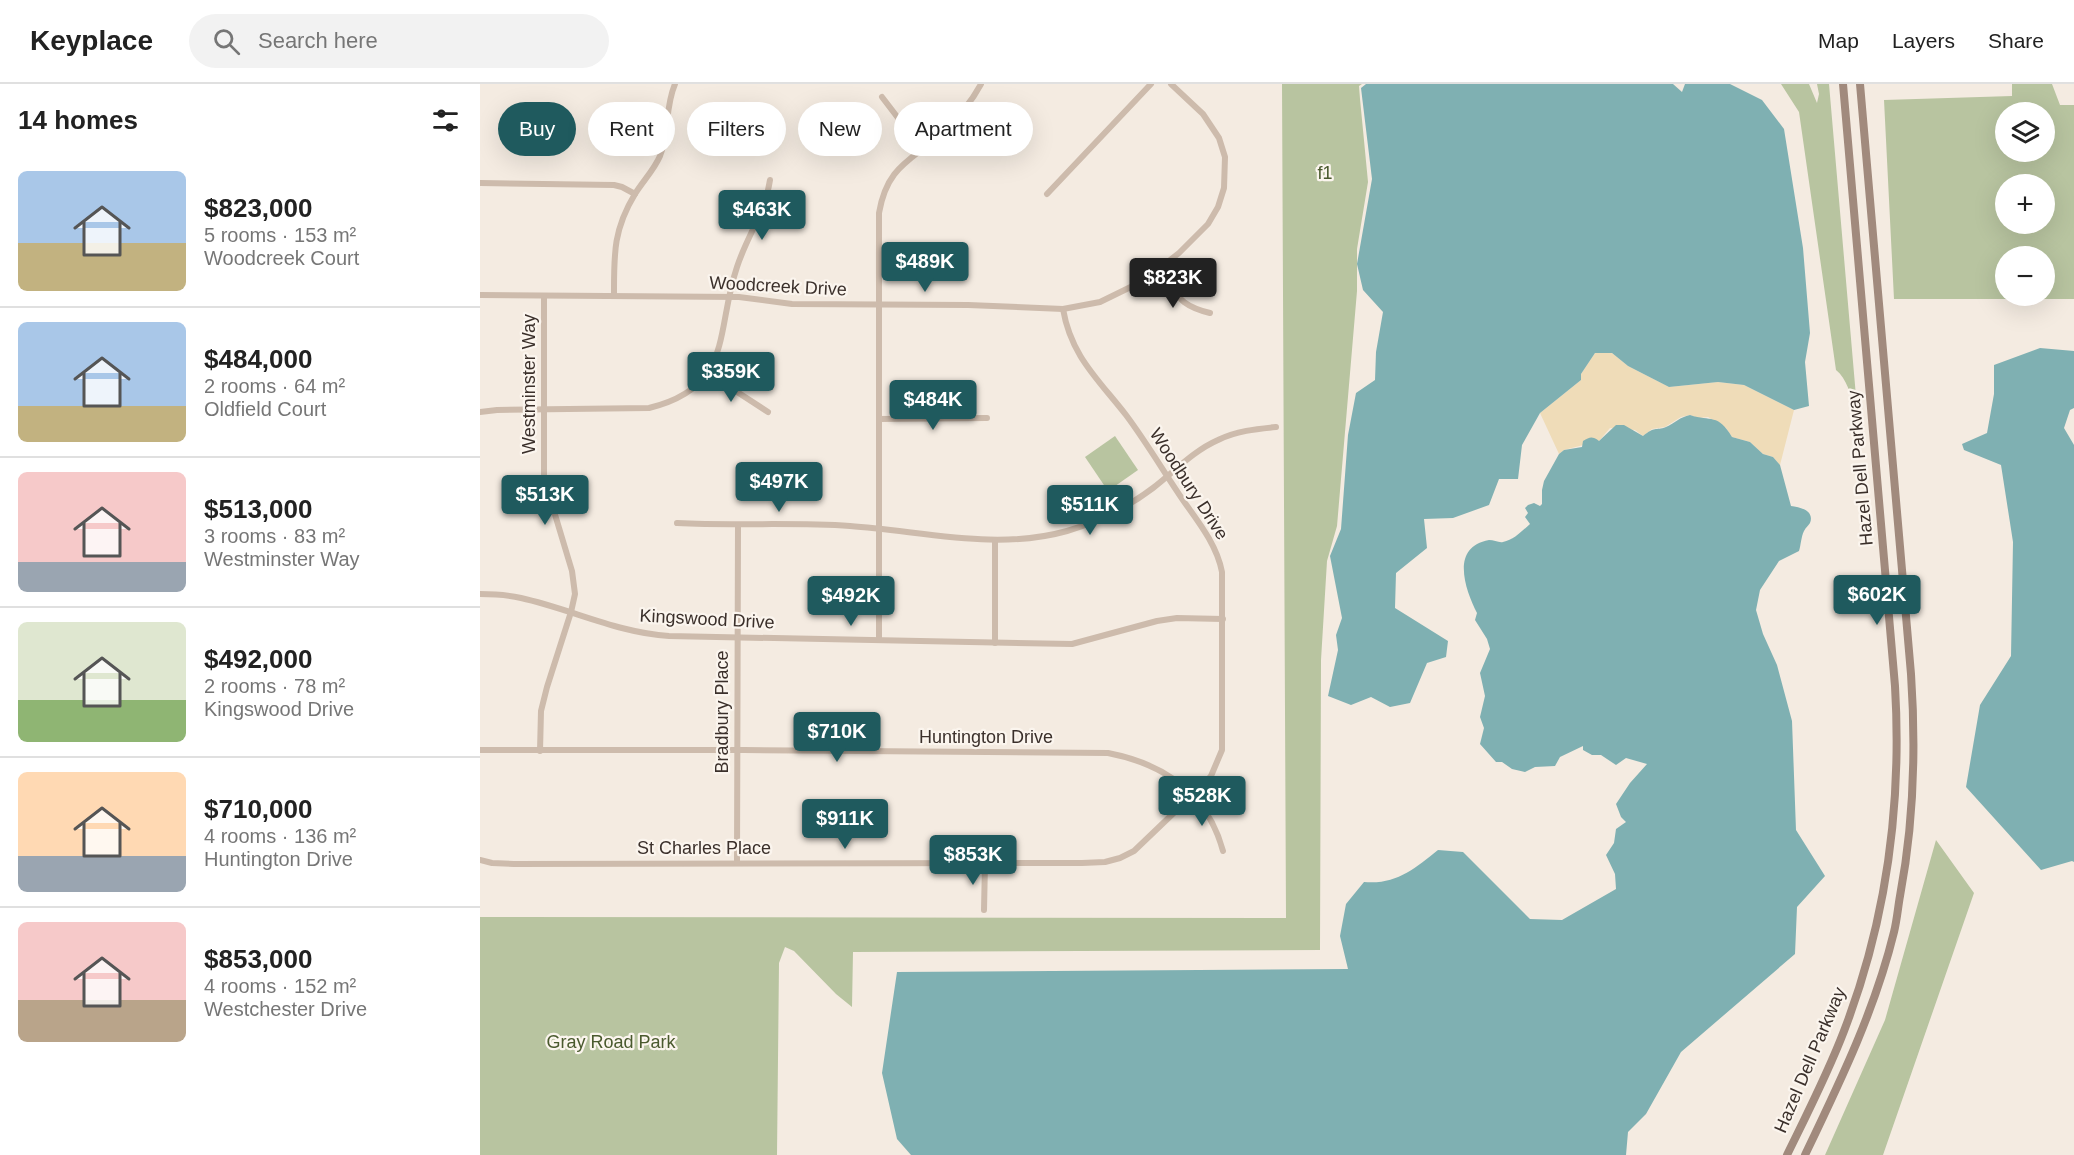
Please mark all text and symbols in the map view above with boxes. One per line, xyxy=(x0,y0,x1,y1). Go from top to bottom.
search box xyxy=(189,14,609,68)
text: Keyplace xyxy=(30,25,153,56)
icon: search xyxy=(210,25,243,58)
text: Search here xyxy=(258,28,378,53)
text: Map xyxy=(1818,29,1859,52)
text: Layers xyxy=(1892,29,1955,52)
text: Share xyxy=(1988,29,2044,52)
chip: Buy xyxy=(498,102,576,156)
chip: Rent xyxy=(588,102,675,156)
chip: Filters xyxy=(687,102,786,156)
chip: New xyxy=(798,102,882,156)
chip: Apartment xyxy=(894,102,1033,156)
map controls xyxy=(1995,102,2055,306)
button: layers xyxy=(1995,102,2055,162)
icon: filters xyxy=(429,104,462,137)
text: 14 homes xyxy=(18,105,138,135)
park label: f1 xyxy=(1317,163,1333,183)
button: + xyxy=(1995,174,2055,234)
pin: $463K xyxy=(720,190,804,241)
text: $823,000 xyxy=(204,193,312,223)
icon: home xyxy=(66,195,138,267)
text: $463K xyxy=(733,198,791,220)
text: 5 rooms · 153 m² xyxy=(204,224,356,246)
pin: $489K xyxy=(883,242,967,293)
button: − xyxy=(1995,246,2055,306)
text: Woodcreek Court xyxy=(204,247,359,269)
text: $489K xyxy=(896,250,954,272)
pin: $823K xyxy=(1131,258,1215,309)
text: $823K xyxy=(1144,266,1202,288)
street label: Woodcreek Drive xyxy=(709,272,847,300)
street label: Westminster Way xyxy=(519,314,539,454)
text: $484,000 xyxy=(204,344,312,374)
icon: home xyxy=(66,346,138,418)
pin: $359K xyxy=(689,352,773,403)
text: $359K xyxy=(702,360,760,382)
text: 2 rooms · 64 m² xyxy=(204,375,345,397)
pin: $484K xyxy=(891,380,975,431)
text: $484K xyxy=(904,388,962,410)
street label: Hazel Dell Parkway xyxy=(1843,389,1877,547)
text: Oldfield Court xyxy=(204,398,326,420)
street label: Woodbury Drive xyxy=(1146,425,1232,543)
pin: $497K xyxy=(737,462,821,513)
text: $497K xyxy=(750,470,808,492)
pin: $513K xyxy=(503,475,587,526)
text: $513K xyxy=(516,483,574,505)
pin: $511K xyxy=(1048,485,1132,536)
text: $511K xyxy=(1061,493,1119,515)
text: $513,000 xyxy=(204,494,312,524)
icon: home xyxy=(66,496,138,568)
text: 3 rooms · 83 m² xyxy=(204,525,345,547)
text: Westminster Way xyxy=(204,548,360,570)
pin: $602K xyxy=(1835,575,1919,626)
pin: $492K xyxy=(809,576,893,627)
text: $602K xyxy=(1848,583,1906,605)
text: $492K xyxy=(822,584,880,606)
street label: Kingswood Drive xyxy=(639,605,775,633)
text: $492,000 xyxy=(204,644,312,674)
icon: home xyxy=(66,646,138,718)
street label: Bradbury Place xyxy=(712,650,732,774)
text: 2 rooms · 78 m² xyxy=(204,675,345,697)
text: Kingswood Drive xyxy=(204,698,354,720)
pin: $710K xyxy=(795,712,879,763)
text: $710K xyxy=(808,720,866,742)
street label: Huntington Drive xyxy=(919,727,1053,747)
pin: $528K xyxy=(1160,776,1244,827)
text: $528K xyxy=(1173,784,1231,806)
text: $710,000 xyxy=(204,794,312,824)
icon: home xyxy=(66,796,138,868)
pin: $911K xyxy=(803,799,887,850)
text: $911K xyxy=(816,807,874,829)
text: 4 rooms · 136 m² xyxy=(204,825,356,847)
pin: $853K xyxy=(931,835,1015,886)
street label: St Charles Place xyxy=(637,838,771,858)
text: $853K xyxy=(944,843,1002,865)
text: Huntington Drive xyxy=(204,848,353,870)
text: $853,000 xyxy=(204,944,312,974)
icon: home xyxy=(66,946,138,1018)
text: 4 rooms · 152 m² xyxy=(204,975,356,997)
street label: Hazel Dell Parkway xyxy=(1770,984,1850,1136)
text: Westchester Drive xyxy=(204,998,367,1020)
park label: Gray Road Park xyxy=(546,1032,677,1052)

